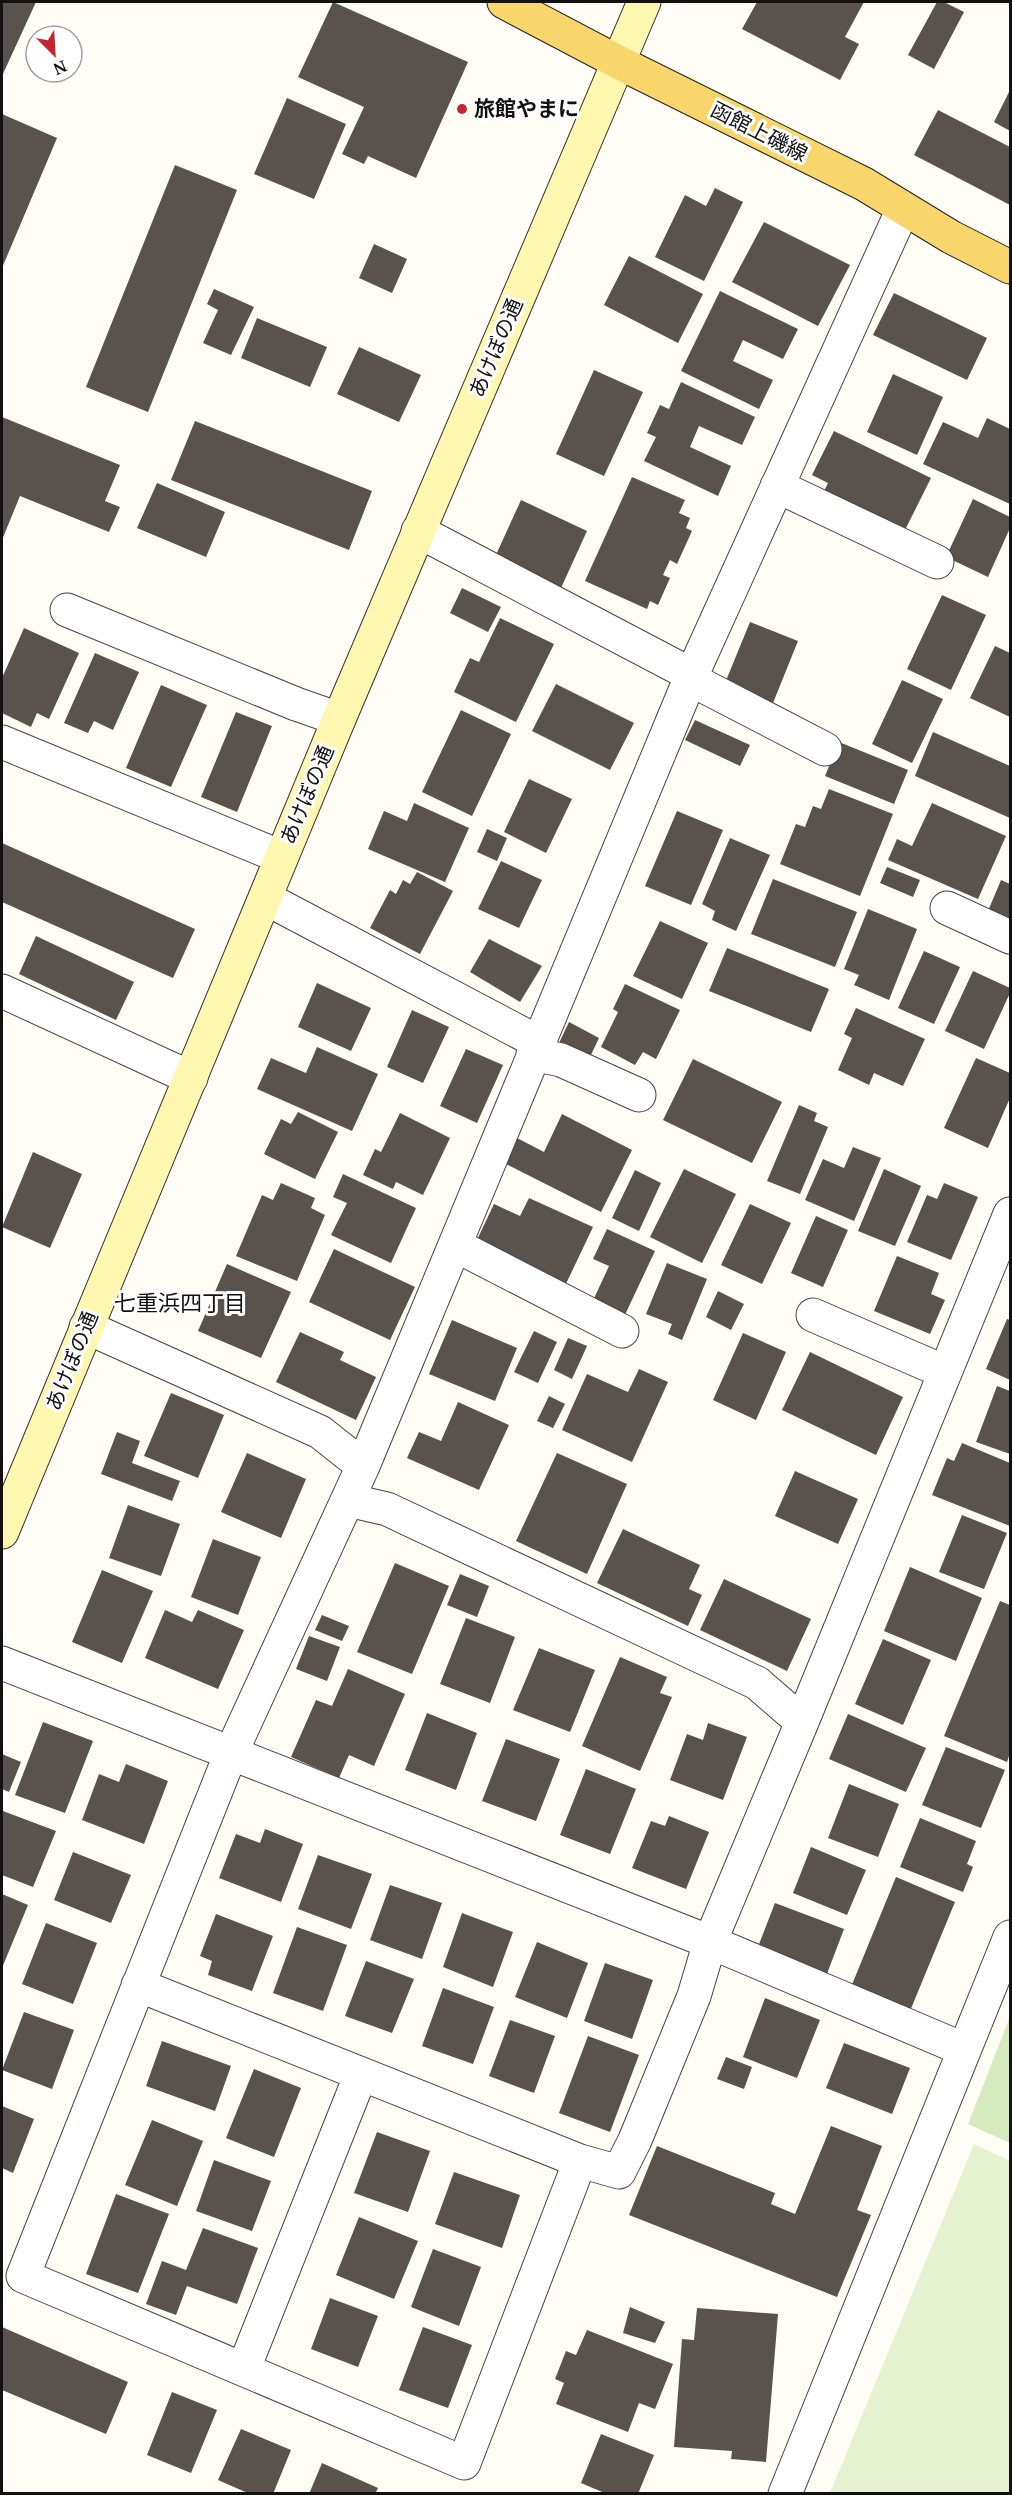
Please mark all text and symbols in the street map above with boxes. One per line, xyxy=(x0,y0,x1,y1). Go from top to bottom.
north arrow xyxy=(24,24,84,84)
text: N xyxy=(50,55,70,80)
place label: 旅館やまに xyxy=(474,94,579,122)
street label: 函館上磯線 xyxy=(706,95,813,167)
marker: 旅館やまに xyxy=(455,102,469,116)
street label: あけぼの通 xyxy=(462,294,528,401)
street label: あけぼの通 xyxy=(273,741,339,848)
district label: 七重浜四丁目 xyxy=(114,1287,246,1317)
street label: あけぼの通 xyxy=(38,1307,104,1415)

